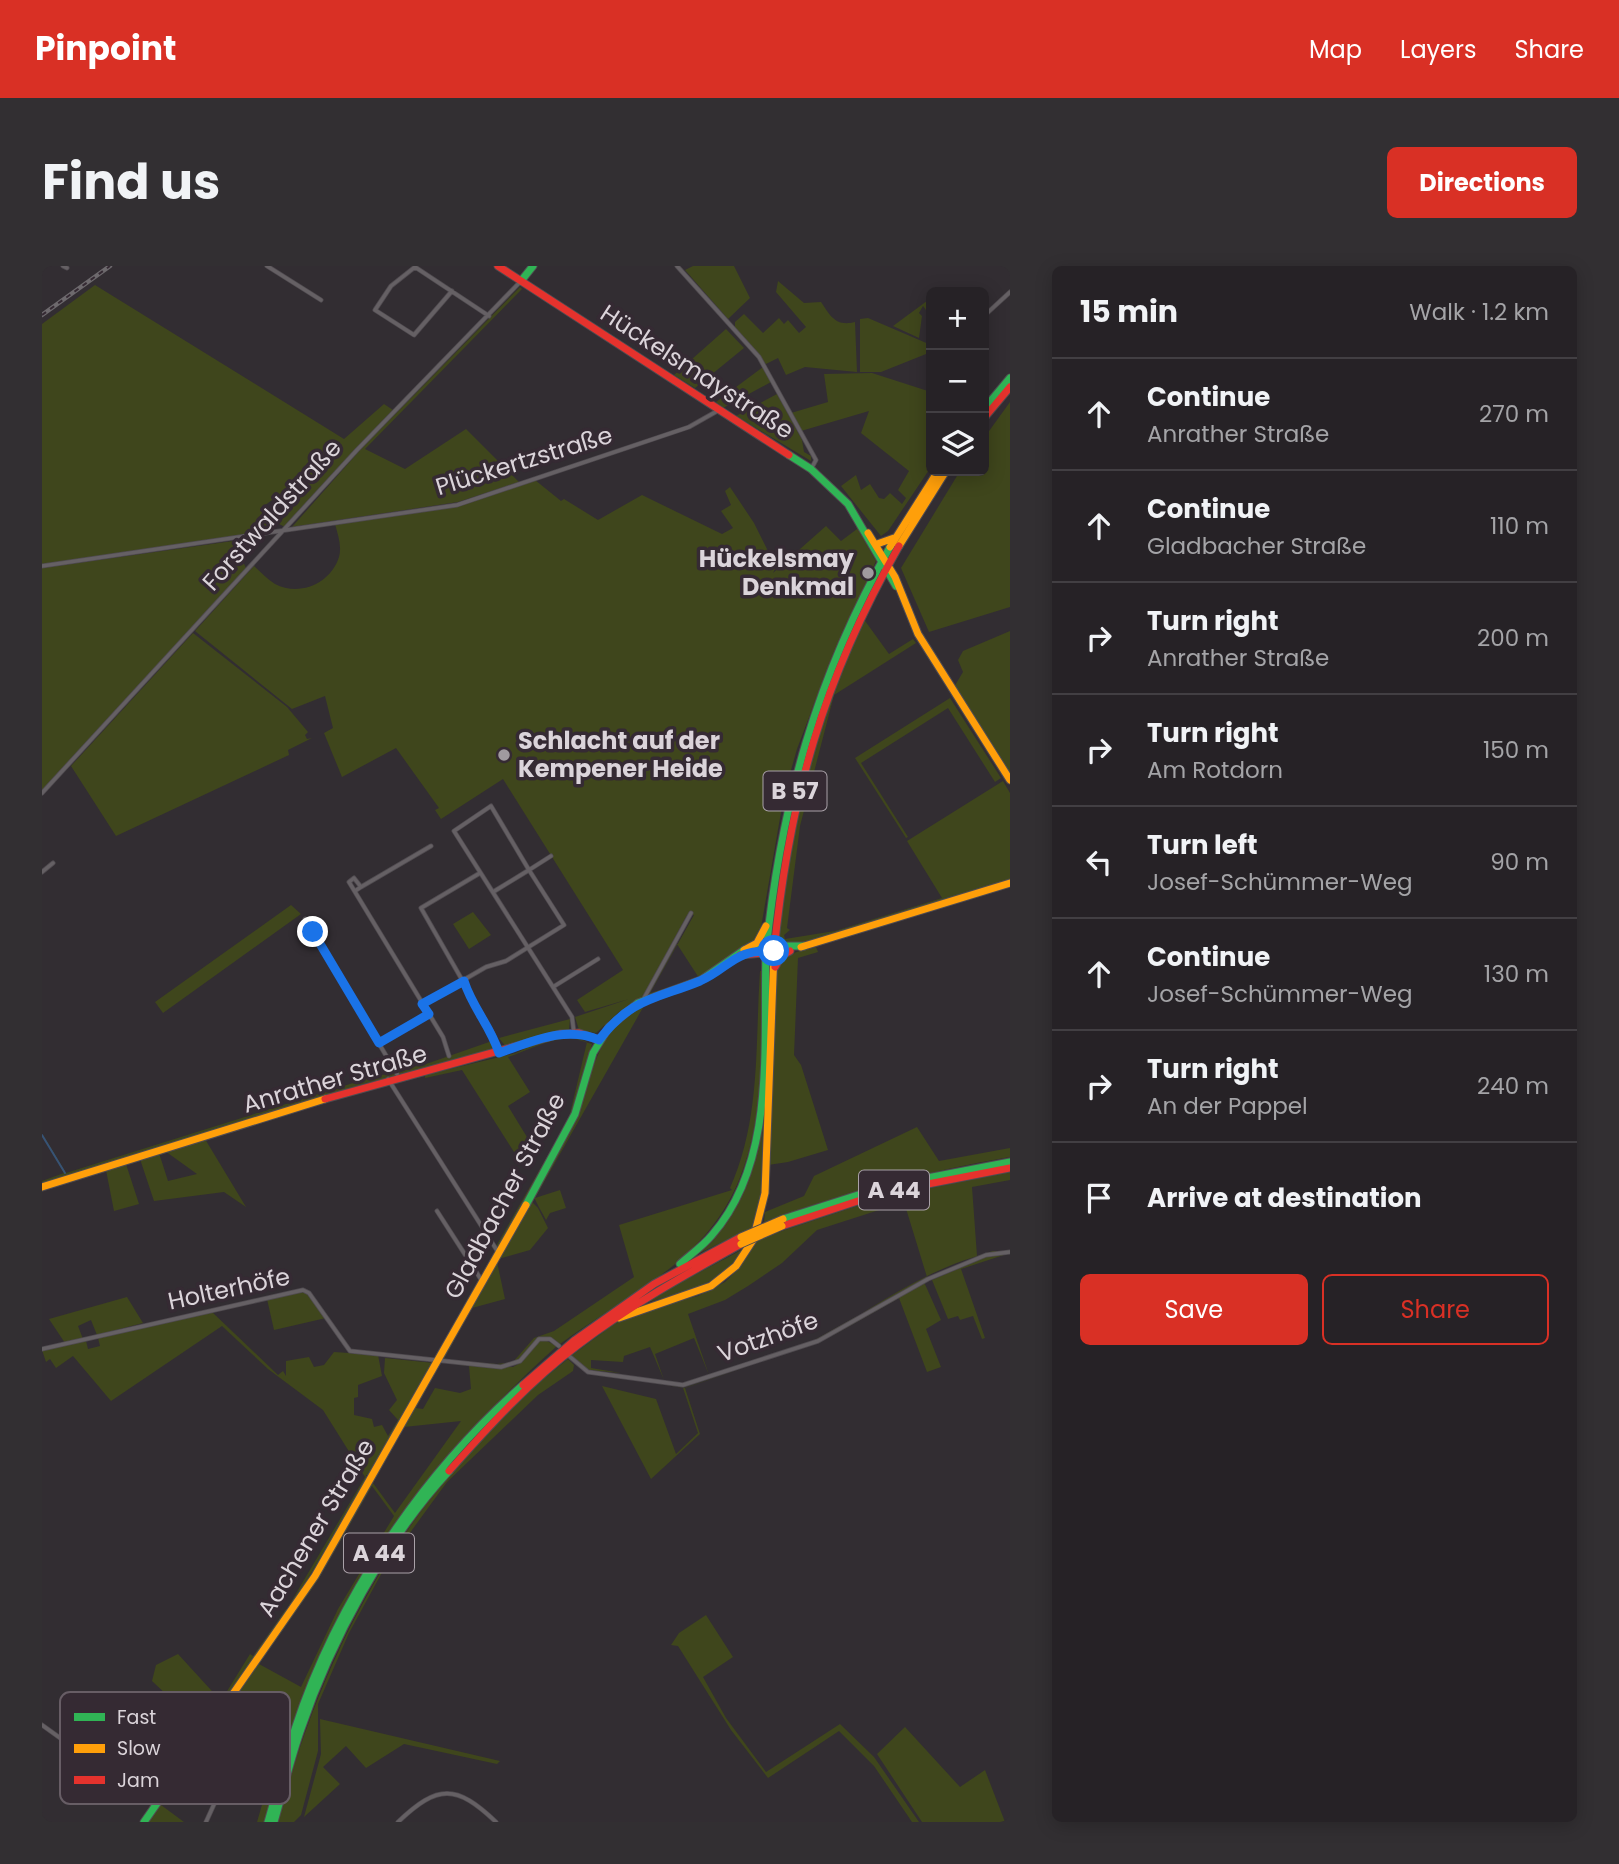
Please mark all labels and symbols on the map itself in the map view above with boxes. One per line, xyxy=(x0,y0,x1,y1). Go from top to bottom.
street label: Hückelsmaystraße xyxy=(594,297,800,447)
street label: Plückertzstraße xyxy=(431,418,616,503)
street label: Forstwaldstraße xyxy=(195,432,349,598)
place label: Hückelsmay Denkmal xyxy=(699,542,855,603)
marker: Hückelsmay Denkmal xyxy=(860,565,876,581)
place label: Schlacht auf der Kempener Heide xyxy=(518,724,723,785)
marker: Schlacht auf der Kempener Heide xyxy=(496,747,512,763)
road number: B 57 xyxy=(764,771,826,810)
route end xyxy=(297,916,328,947)
route start xyxy=(758,935,789,966)
street label: Anrather Straße xyxy=(239,1036,431,1121)
street label: Gladbacher Straße xyxy=(436,1087,573,1305)
road number: A 44 xyxy=(859,1170,929,1210)
street label: Holterhöfe xyxy=(165,1259,293,1318)
street label: Votzhöfe xyxy=(713,1303,823,1370)
street label: Aachener Straße xyxy=(249,1433,382,1623)
road number: A 44 xyxy=(344,1534,414,1572)
legend xyxy=(60,1692,290,1804)
text: Fast xyxy=(117,1704,156,1731)
text: Slow xyxy=(117,1735,161,1762)
text: Jam xyxy=(117,1767,159,1794)

